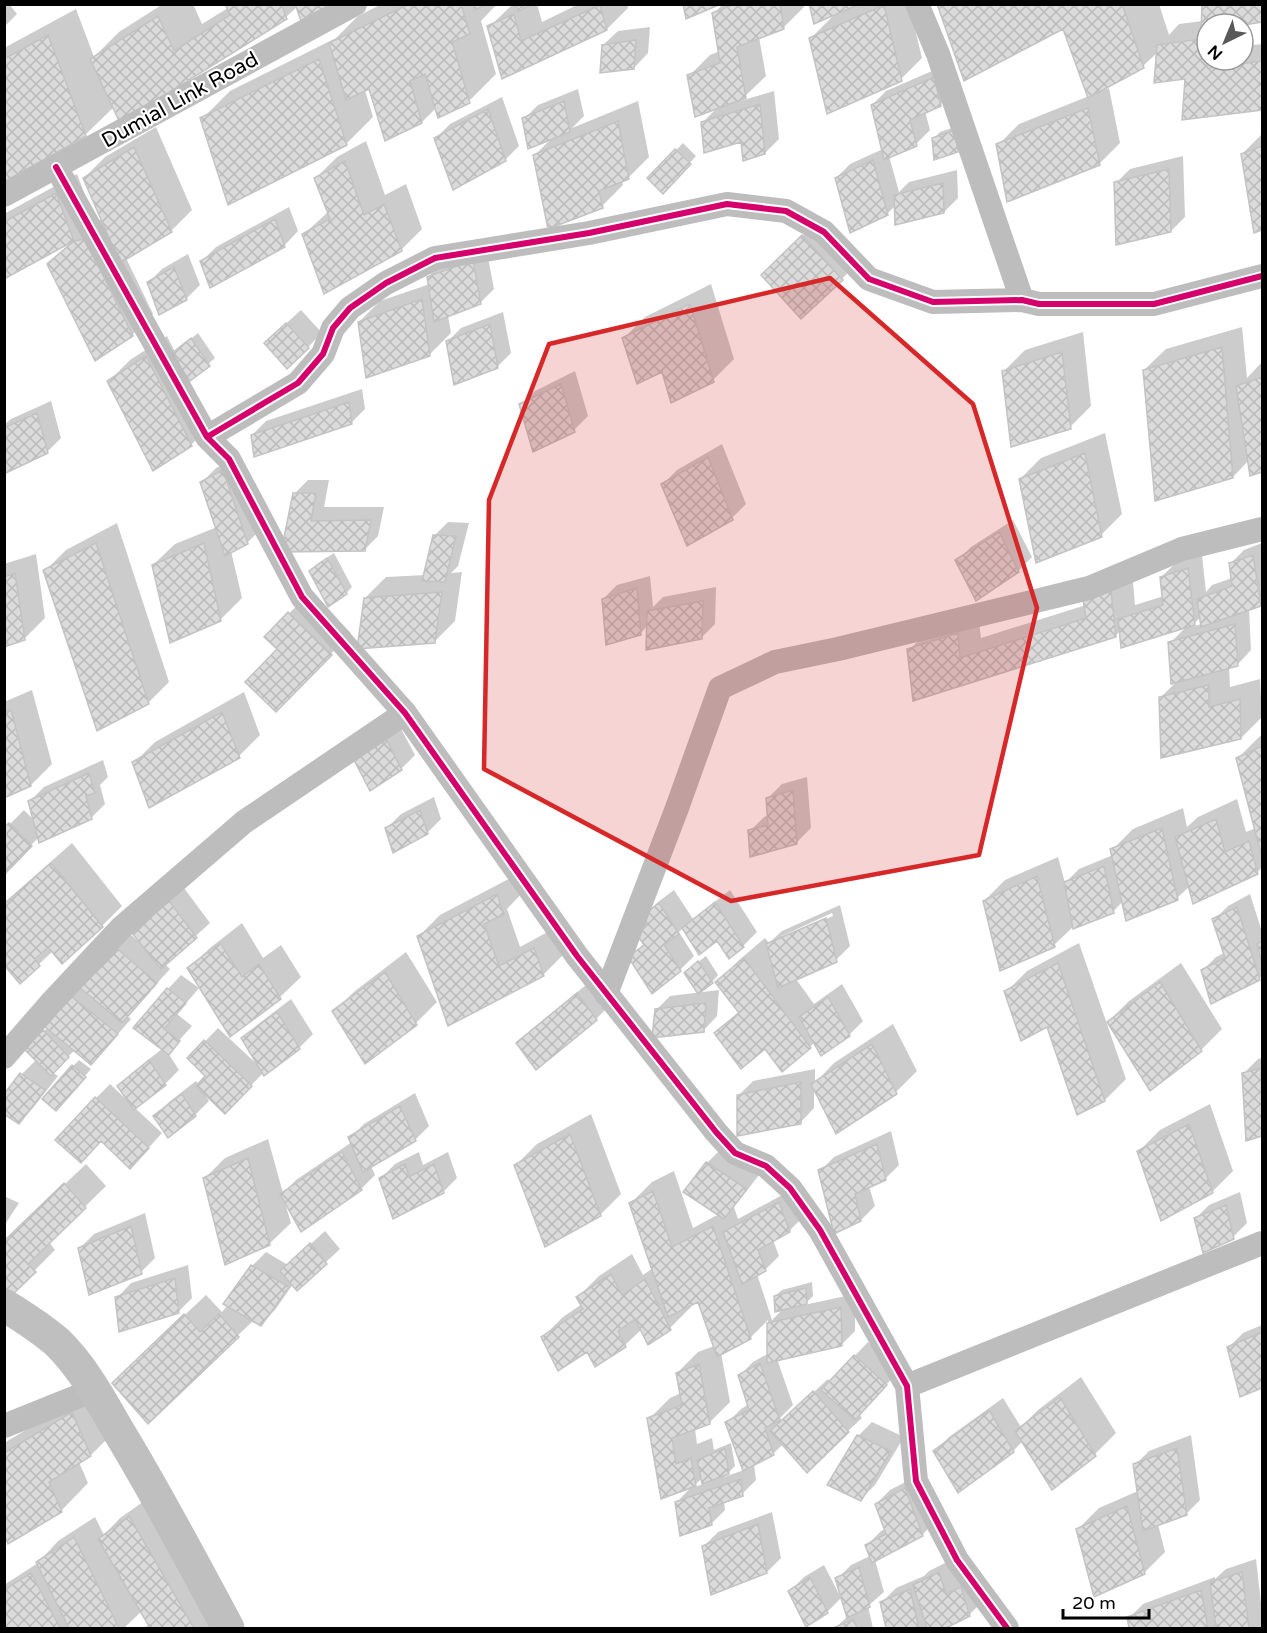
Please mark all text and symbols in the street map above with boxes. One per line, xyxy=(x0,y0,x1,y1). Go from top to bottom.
north arrow xyxy=(1195,12,1255,72)
text: N xyxy=(1204,41,1227,64)
street label: Dumial Link Road xyxy=(97,47,263,153)
scale bar xyxy=(1063,1582,1148,1620)
text: 20 m xyxy=(1072,1592,1116,1614)

